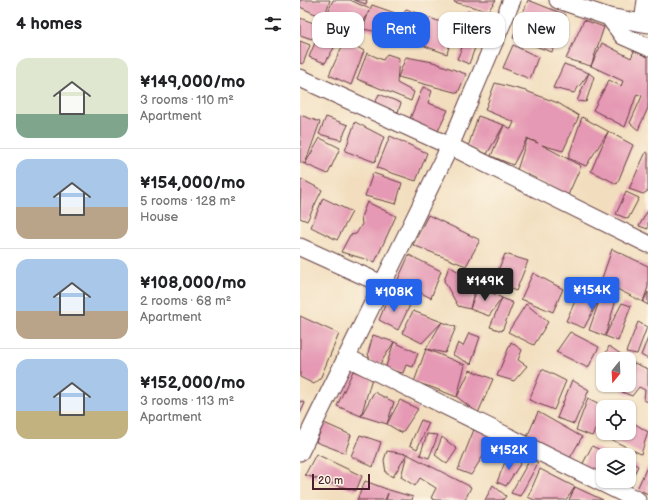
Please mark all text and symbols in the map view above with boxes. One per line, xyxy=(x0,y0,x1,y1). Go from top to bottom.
chip: Buy xyxy=(312,12,364,48)
chip: Rent xyxy=(372,12,430,48)
chip: Filters xyxy=(438,12,505,48)
chip: New xyxy=(513,12,569,48)
icon: filters xyxy=(262,13,284,35)
text: 4 homes xyxy=(16,14,82,34)
text: ¥149,000/mo xyxy=(140,72,245,92)
icon: home xyxy=(48,74,96,122)
text: 3 rooms · 110 m² xyxy=(140,92,234,108)
text: Apartment xyxy=(140,108,201,124)
text: ¥154,000/mo xyxy=(140,173,245,193)
icon: home xyxy=(48,175,96,223)
text: 5 rooms · 128 m² xyxy=(140,193,236,209)
text: House xyxy=(140,209,178,225)
pin: ¥149K xyxy=(457,268,513,302)
text: ¥108,000/mo xyxy=(140,273,246,293)
text: ¥149K xyxy=(466,273,504,289)
icon: home xyxy=(48,275,96,323)
pin: ¥154K xyxy=(564,277,620,311)
pin: ¥108K xyxy=(366,279,422,313)
text: ¥154K xyxy=(573,282,611,298)
text: ¥108K xyxy=(375,284,413,300)
text: 2 rooms · 68 m² xyxy=(140,293,231,309)
text: Apartment xyxy=(140,309,201,325)
north arrow xyxy=(596,352,636,392)
map controls xyxy=(596,352,636,488)
text: ¥152,000/mo xyxy=(140,373,245,393)
icon: home xyxy=(48,375,96,423)
text: 3 rooms · 113 m² xyxy=(140,393,234,409)
button: locate xyxy=(596,400,636,440)
text: Apartment xyxy=(140,409,201,425)
pin: ¥152K xyxy=(481,437,537,471)
text: ¥152K xyxy=(490,442,528,458)
button: layers xyxy=(596,448,636,488)
scale bar xyxy=(312,472,370,491)
text: 20 m xyxy=(318,474,343,487)

